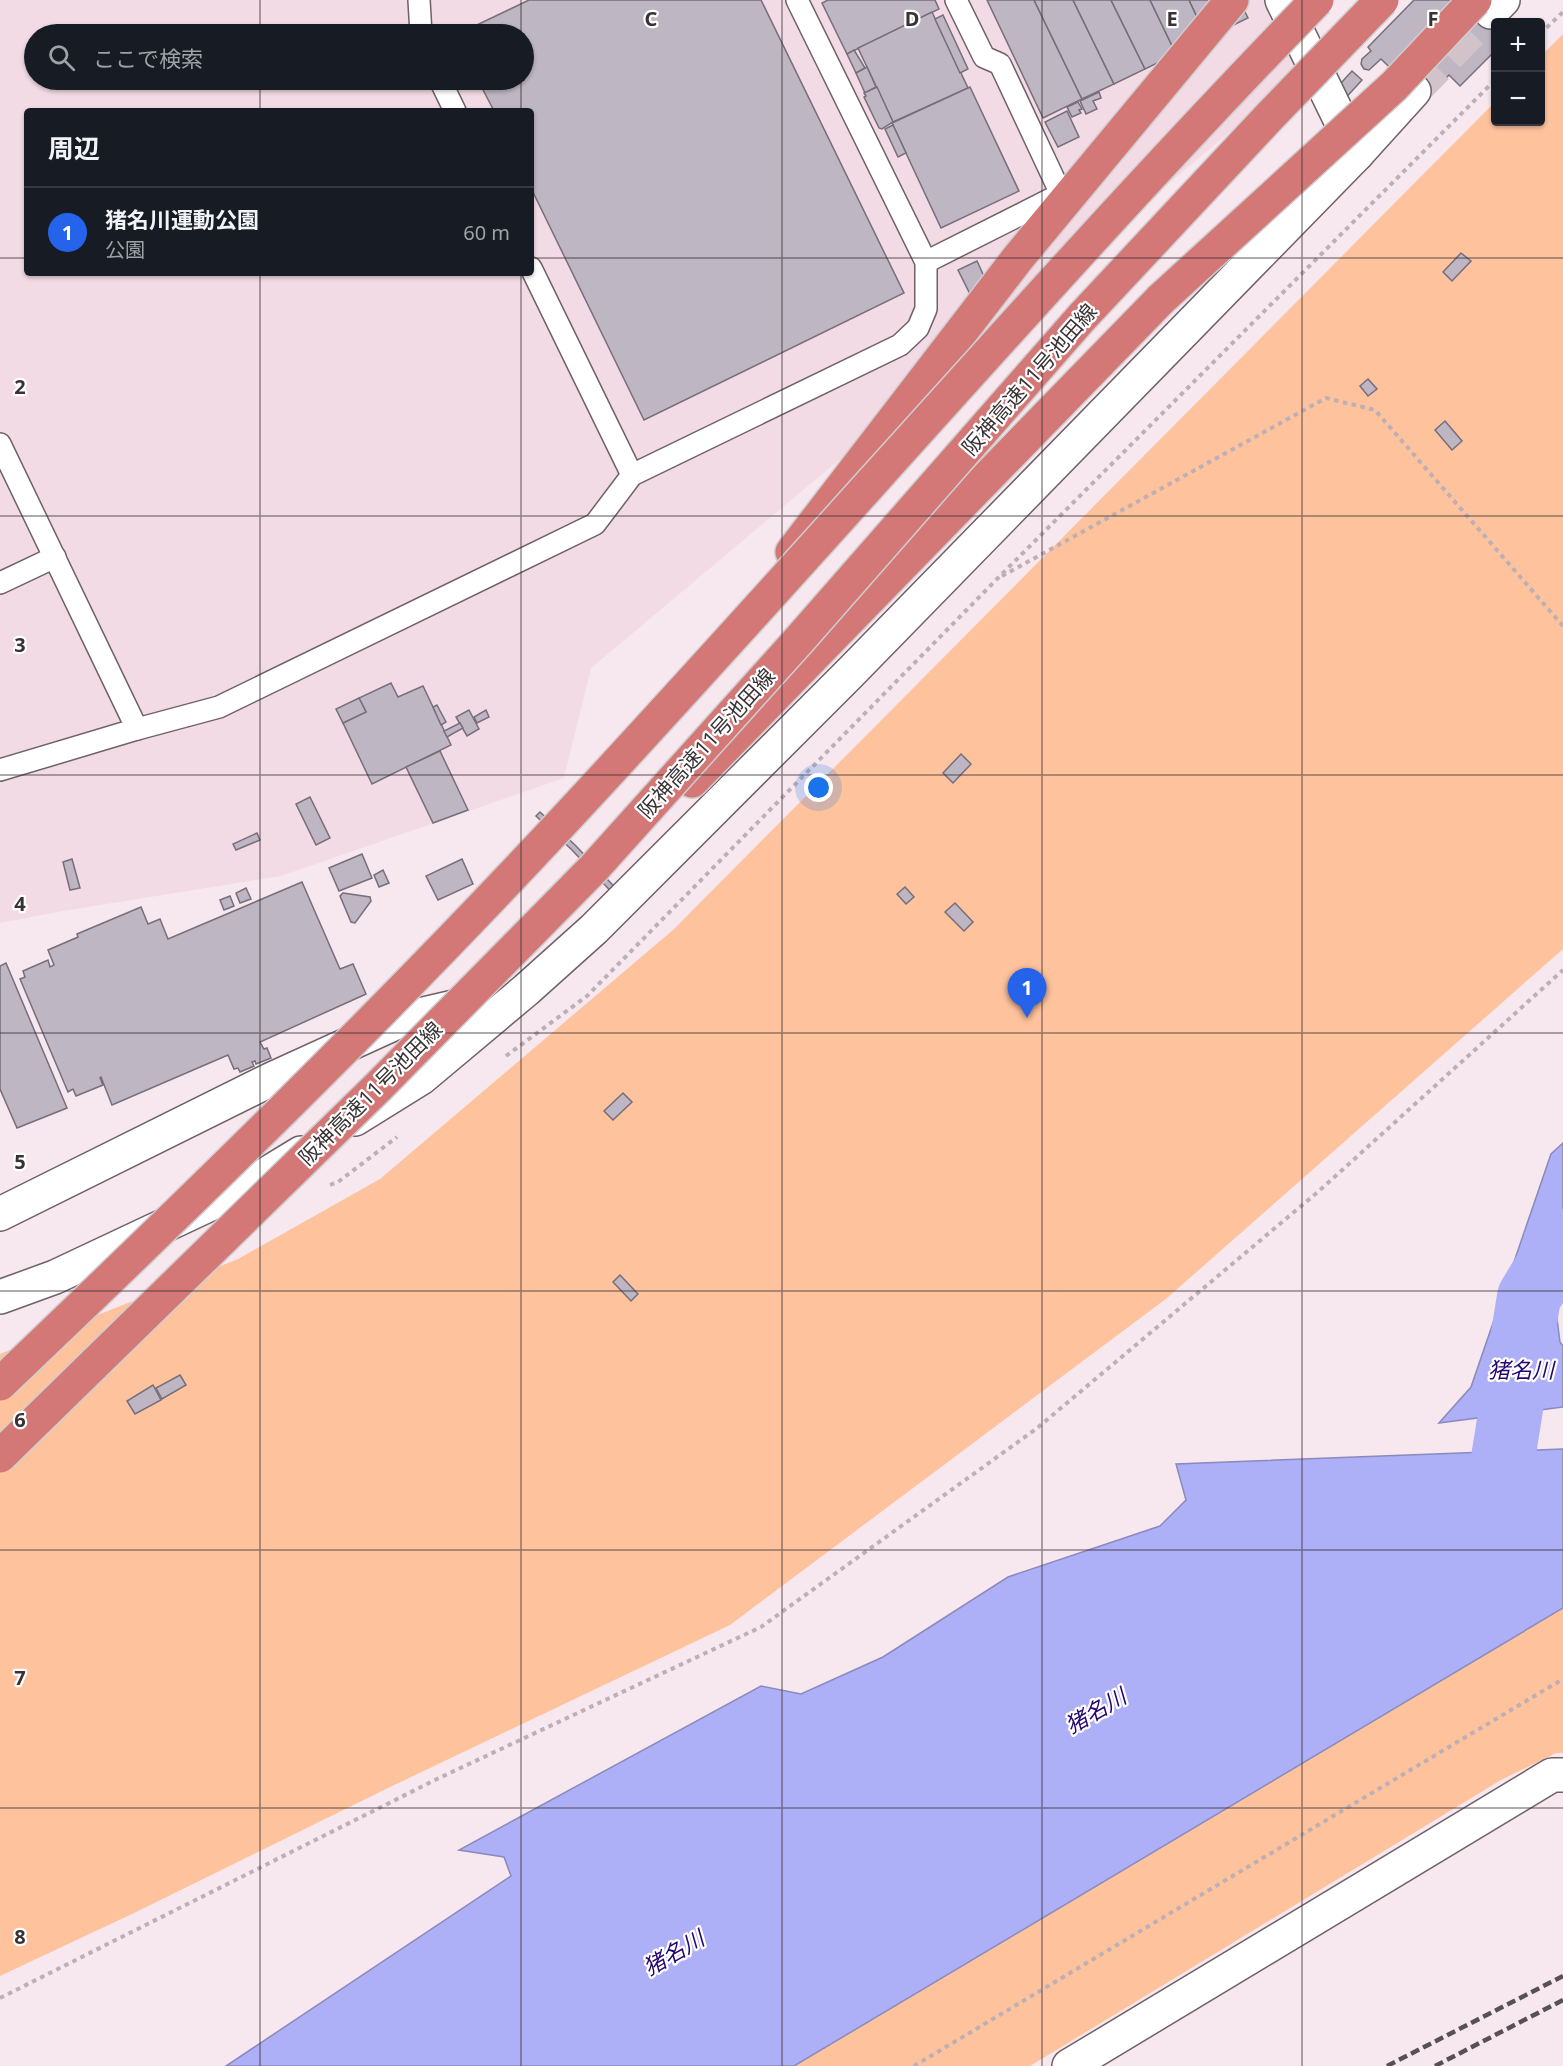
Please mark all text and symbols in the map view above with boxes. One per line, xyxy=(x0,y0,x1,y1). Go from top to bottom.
text: C xyxy=(645,5,658,32)
text: D xyxy=(905,5,919,32)
text: E xyxy=(1166,5,1178,32)
text: F xyxy=(1428,5,1438,32)
map controls xyxy=(1491,18,1545,126)
button: + xyxy=(1491,18,1545,72)
search box xyxy=(24,24,534,90)
icon: search xyxy=(45,41,78,74)
text: ここで検索 xyxy=(93,43,203,73)
button: − xyxy=(1491,72,1545,126)
text: 周辺 xyxy=(48,130,100,166)
text: 猪名川運動公園 xyxy=(105,204,259,234)
text: 1 xyxy=(62,219,73,246)
text: 60 m xyxy=(463,219,510,246)
text: 公園 xyxy=(105,236,145,263)
street label: 阪神高速11号池田線 xyxy=(955,297,1103,461)
text: 2 xyxy=(14,373,26,400)
text: 3 xyxy=(14,631,26,658)
street label: 阪神高速11号池田線 xyxy=(631,662,781,824)
your location xyxy=(804,773,833,802)
text: 4 xyxy=(14,890,26,917)
pin: 1 xyxy=(1008,968,1046,1018)
street label: 阪神高速11号池田線 xyxy=(292,1015,448,1171)
text: 5 xyxy=(14,1148,26,1175)
water label: 猪名川 xyxy=(1488,1354,1556,1384)
text: 6 xyxy=(14,1406,26,1433)
text: 7 xyxy=(14,1664,26,1691)
water label: 猪名川 xyxy=(1059,1680,1133,1739)
water label: 猪名川 xyxy=(637,1922,711,1981)
text: 8 xyxy=(14,1923,26,1950)

